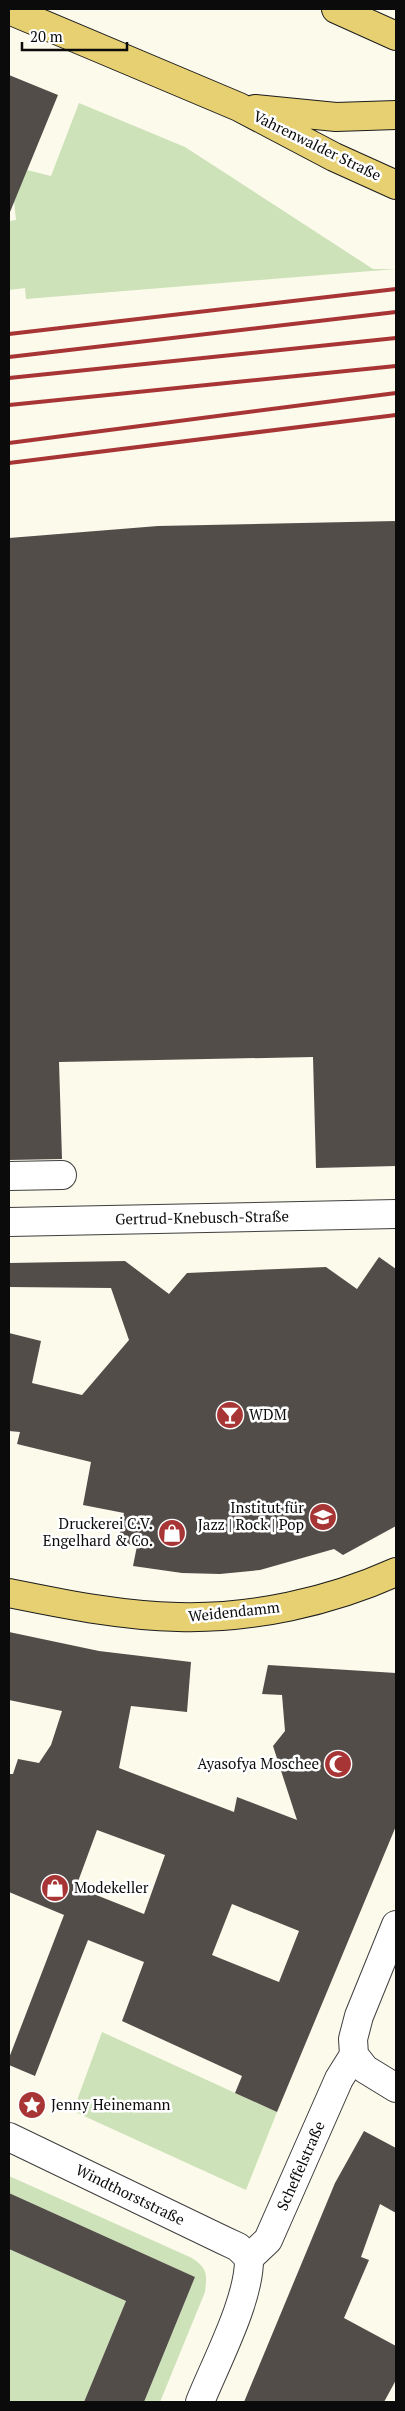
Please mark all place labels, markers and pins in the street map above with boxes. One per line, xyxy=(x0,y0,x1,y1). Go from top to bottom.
bar icon: WDM xyxy=(215,1400,245,1430)
place label: WDM xyxy=(249,1404,287,1424)
place label: Institut für Jazz | Rock | Pop xyxy=(198,1497,304,1534)
school or university icon: Institut für Jazz | Rock | Pop xyxy=(308,1502,338,1532)
place label: Druckerei C.V. Engelhard & Co. xyxy=(43,1513,153,1550)
shop icon: Druckerei C.V. Engelhard & Co. xyxy=(157,1518,187,1548)
mosque icon: Ayasofya Moschee xyxy=(323,1749,353,1779)
place label: Ayasofya Moschee xyxy=(197,1753,319,1773)
shop icon: Modekeller xyxy=(40,1873,70,1903)
place label: Modekeller xyxy=(74,1877,149,1897)
place icon: Jenny Heinemann xyxy=(17,2090,47,2120)
place label: Jenny Heinemann xyxy=(51,2094,171,2114)

